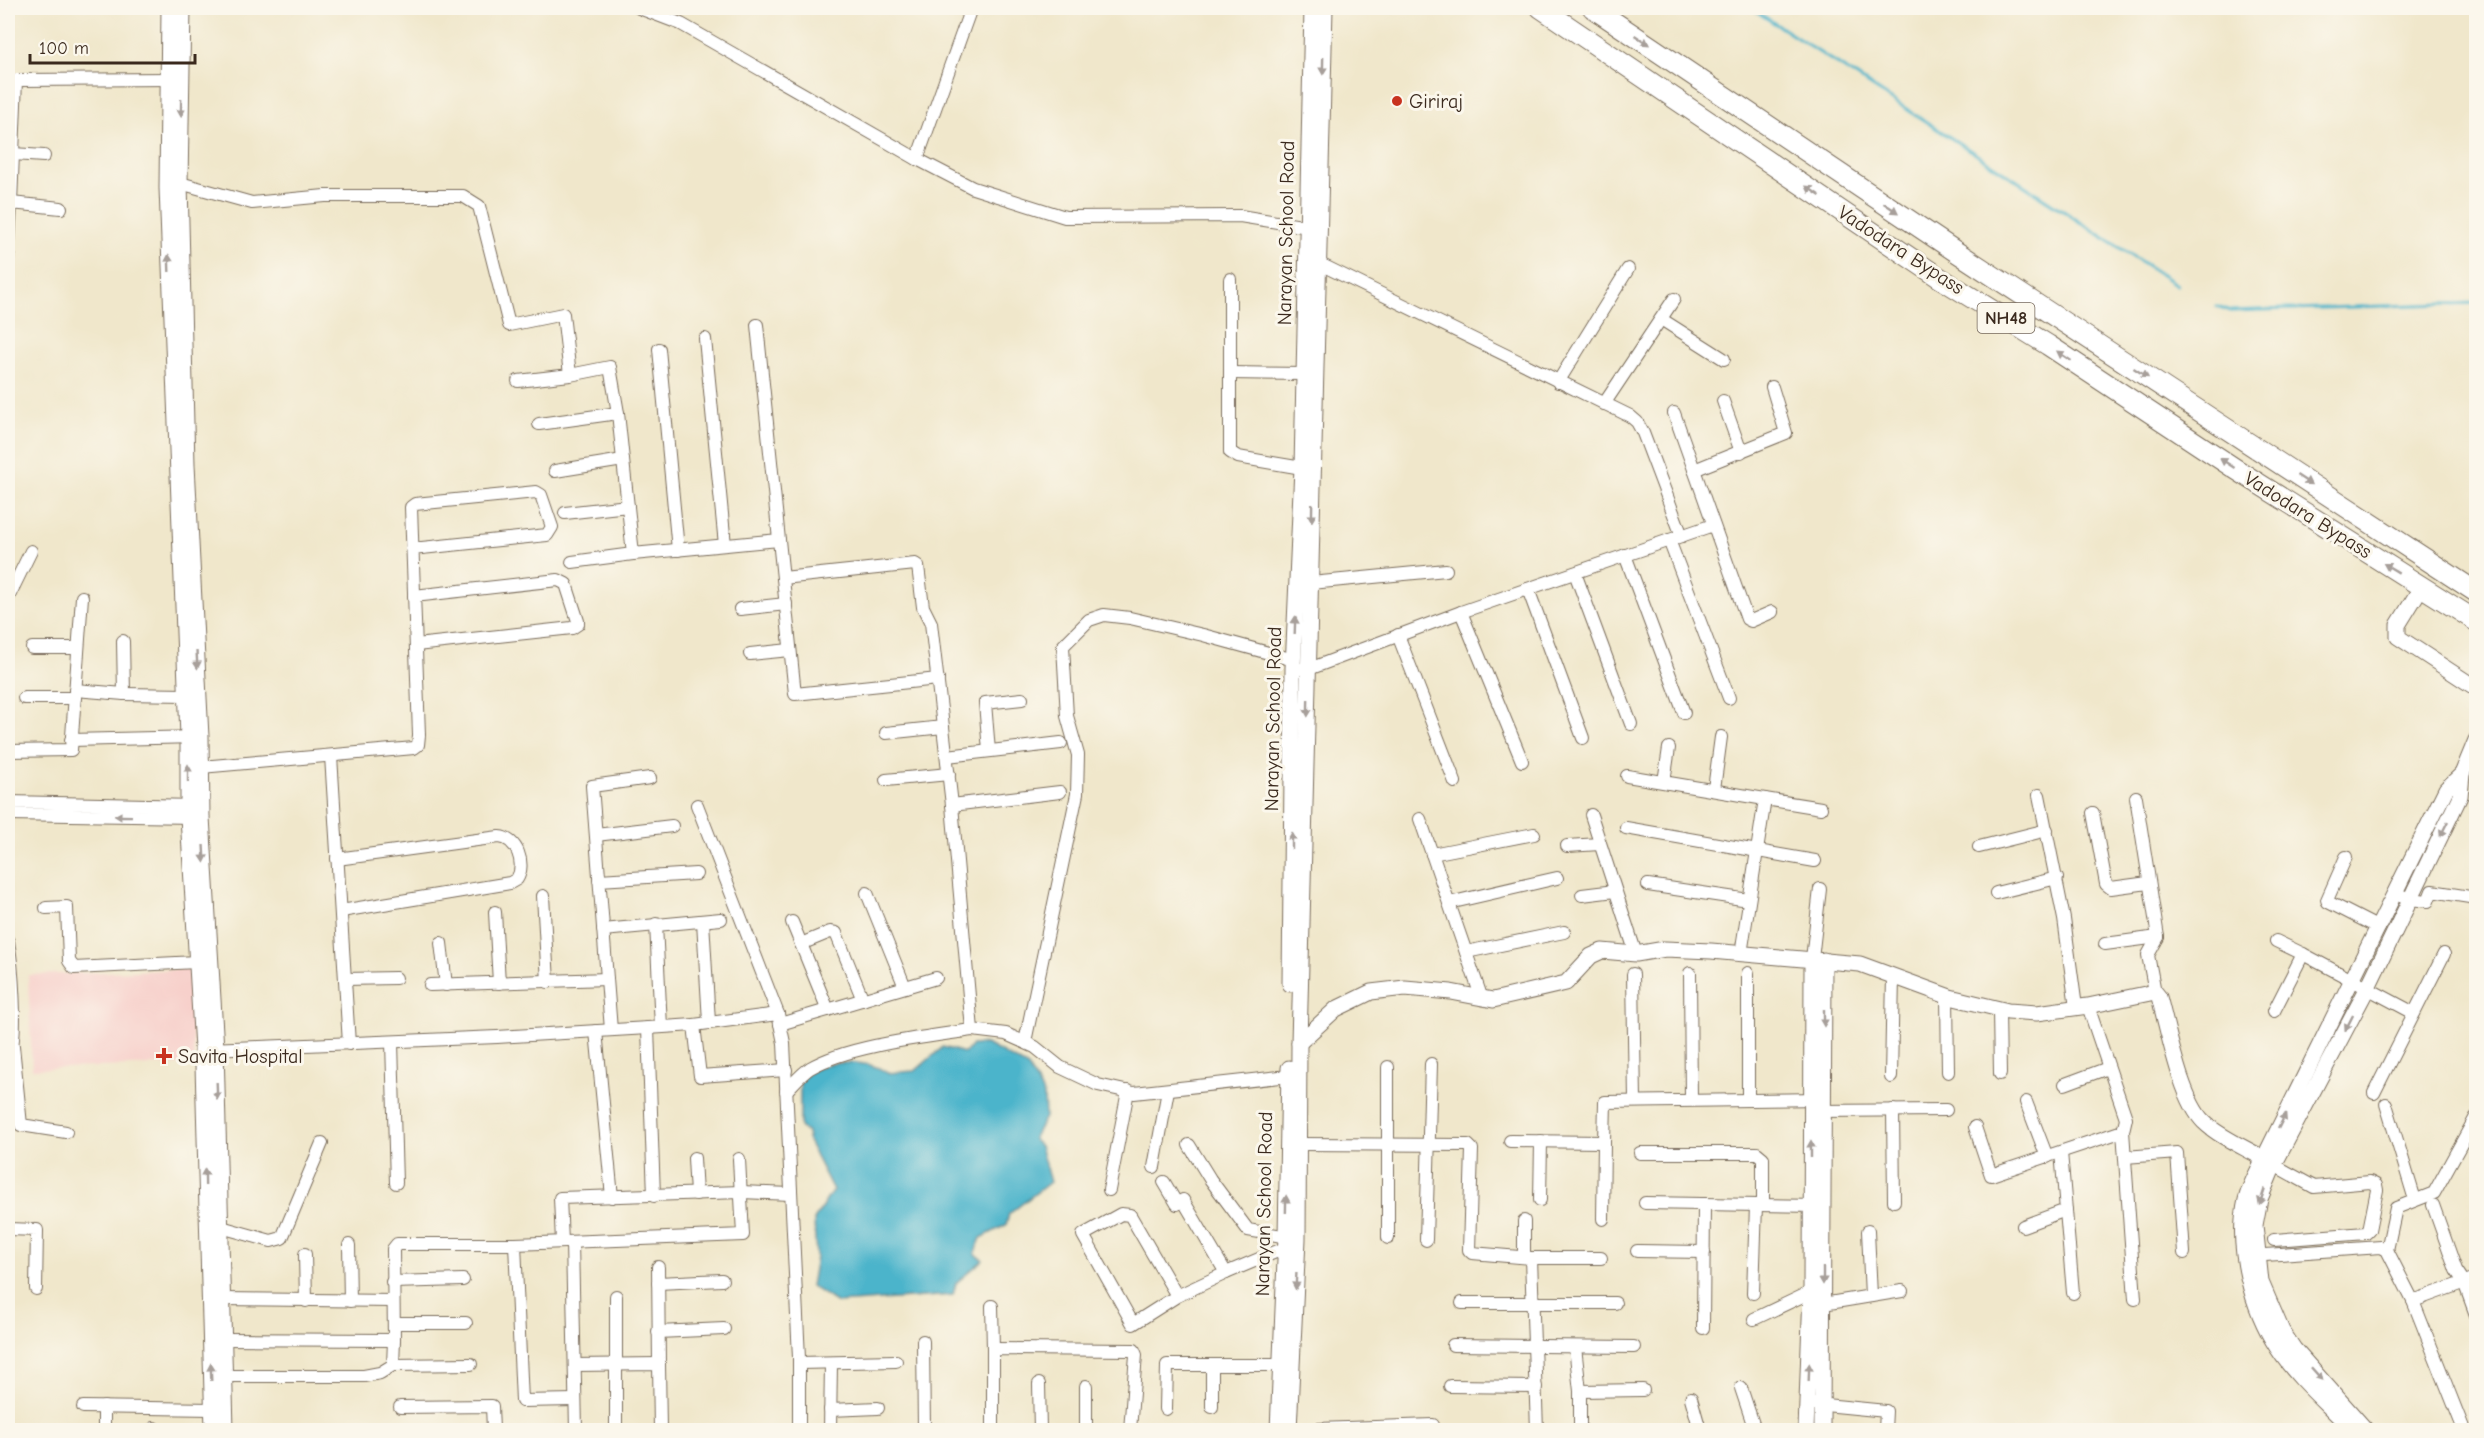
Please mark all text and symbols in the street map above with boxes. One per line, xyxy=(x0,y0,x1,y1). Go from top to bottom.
scale bar xyxy=(30,27,195,65)
one-way arrow xyxy=(1633,34,1649,46)
text: 100 m xyxy=(39,38,89,59)
one-way arrow xyxy=(1319,56,1328,75)
place label: Giriraj xyxy=(1409,90,1463,113)
marker: Giriraj xyxy=(1390,94,1404,108)
one-way arrow xyxy=(176,98,186,117)
street label: Narayan School Road xyxy=(1273,140,1299,326)
one-way arrow xyxy=(1805,186,1821,197)
street label: Vadodara Bypass xyxy=(1834,201,1968,299)
one-way arrow xyxy=(1882,202,1898,214)
one-way arrow xyxy=(165,253,174,272)
road number: NH48 xyxy=(1978,303,2034,333)
one-way arrow xyxy=(2056,350,2072,361)
one-way arrow xyxy=(2133,367,2149,378)
one-way arrow xyxy=(2218,458,2235,469)
street label: Vadodara Bypass xyxy=(2240,467,2376,563)
one-way arrow xyxy=(2296,474,2312,485)
one-way arrow xyxy=(1308,503,1317,522)
one-way arrow xyxy=(2383,562,2399,573)
one-way arrow xyxy=(1291,616,1300,635)
street label: Narayan School Road xyxy=(1260,626,1286,812)
one-way arrow xyxy=(192,650,201,669)
one-way arrow xyxy=(1303,698,1312,717)
one-way arrow xyxy=(183,763,193,782)
one-way arrow xyxy=(113,811,132,820)
one-way arrow xyxy=(2439,821,2448,838)
one-way arrow xyxy=(1287,832,1297,851)
one-way arrow xyxy=(200,845,209,864)
one-way arrow xyxy=(1819,1009,1829,1028)
one-way arrow xyxy=(2344,1015,2354,1032)
place label: Savita Hospital xyxy=(178,1045,303,1068)
marker: Savita Hospital xyxy=(155,1047,173,1065)
one-way arrow xyxy=(212,1082,222,1101)
street label: Narayan School Road xyxy=(1251,1111,1277,1297)
one-way arrow xyxy=(2277,1113,2286,1130)
one-way arrow xyxy=(1806,1140,1816,1159)
one-way arrow xyxy=(201,1168,210,1187)
one-way arrow xyxy=(2256,1188,2266,1206)
one-way arrow xyxy=(1281,1195,1291,1214)
one-way arrow xyxy=(1818,1267,1828,1286)
one-way arrow xyxy=(1292,1271,1301,1290)
one-way arrow xyxy=(207,1363,216,1382)
one-way arrow xyxy=(1804,1363,1813,1382)
one-way arrow xyxy=(2310,1366,2323,1381)

